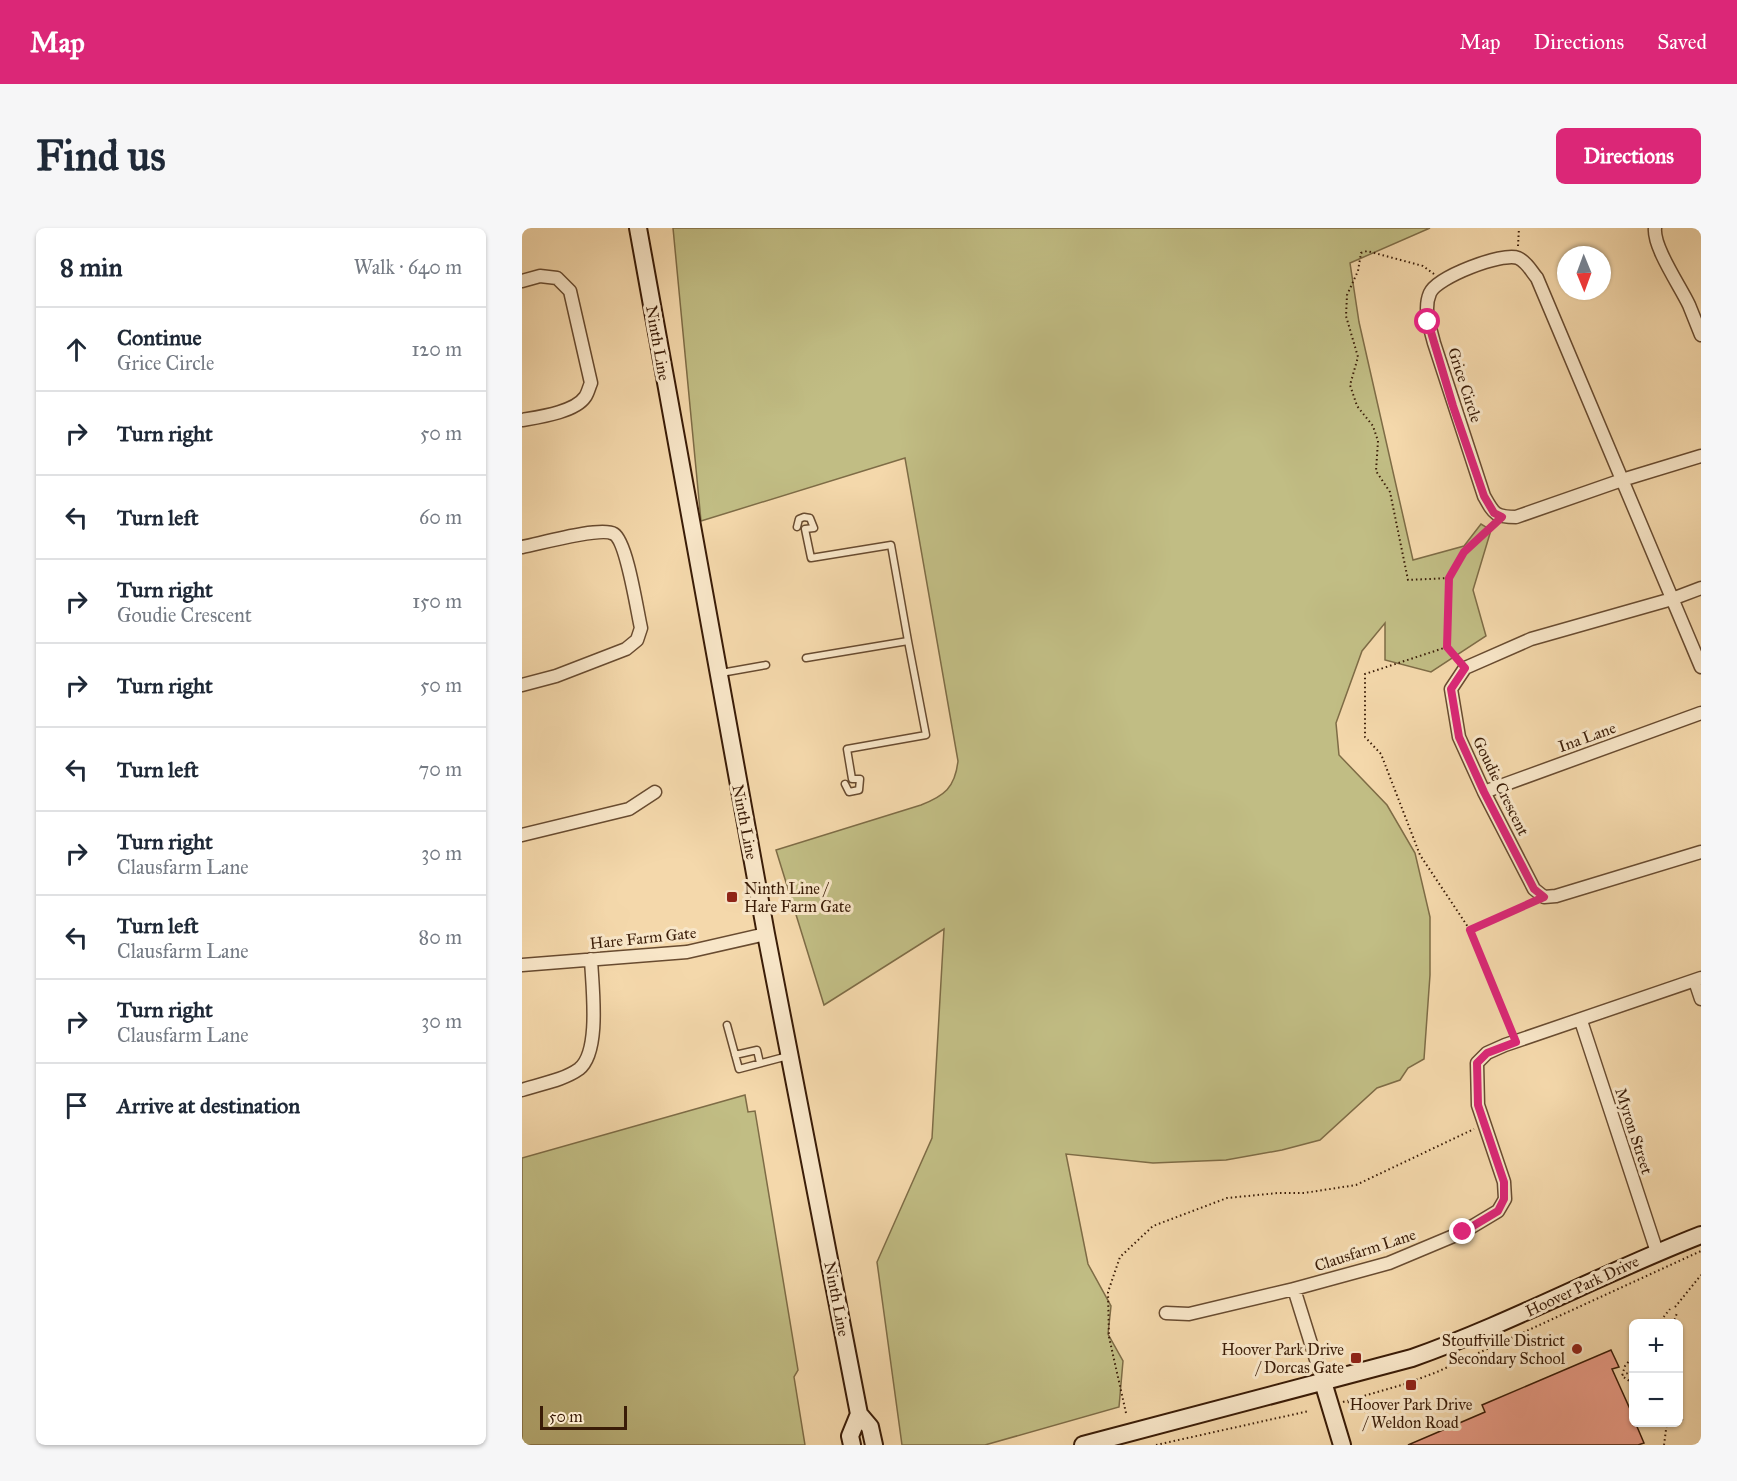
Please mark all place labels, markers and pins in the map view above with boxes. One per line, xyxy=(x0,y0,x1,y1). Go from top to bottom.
place label: Ninth Line / Hare Farm Gate xyxy=(744,879,851,916)
marker: Ninth Line / Hare Farm Gate xyxy=(725,890,739,904)
place label: Stouffville District Secondary School xyxy=(1442,1331,1566,1368)
place label: Hoover Park Drive / Dorcas Gate xyxy=(1221,1340,1344,1377)
marker: Stouffville District Secondary School xyxy=(1570,1342,1584,1356)
marker: Hoover Park Drive / Dorcas Gate xyxy=(1349,1351,1363,1365)
marker: Hoover Park Drive / Weldon Road xyxy=(1404,1378,1418,1392)
place label: Hoover Park Drive / Weldon Road xyxy=(1350,1395,1473,1432)

